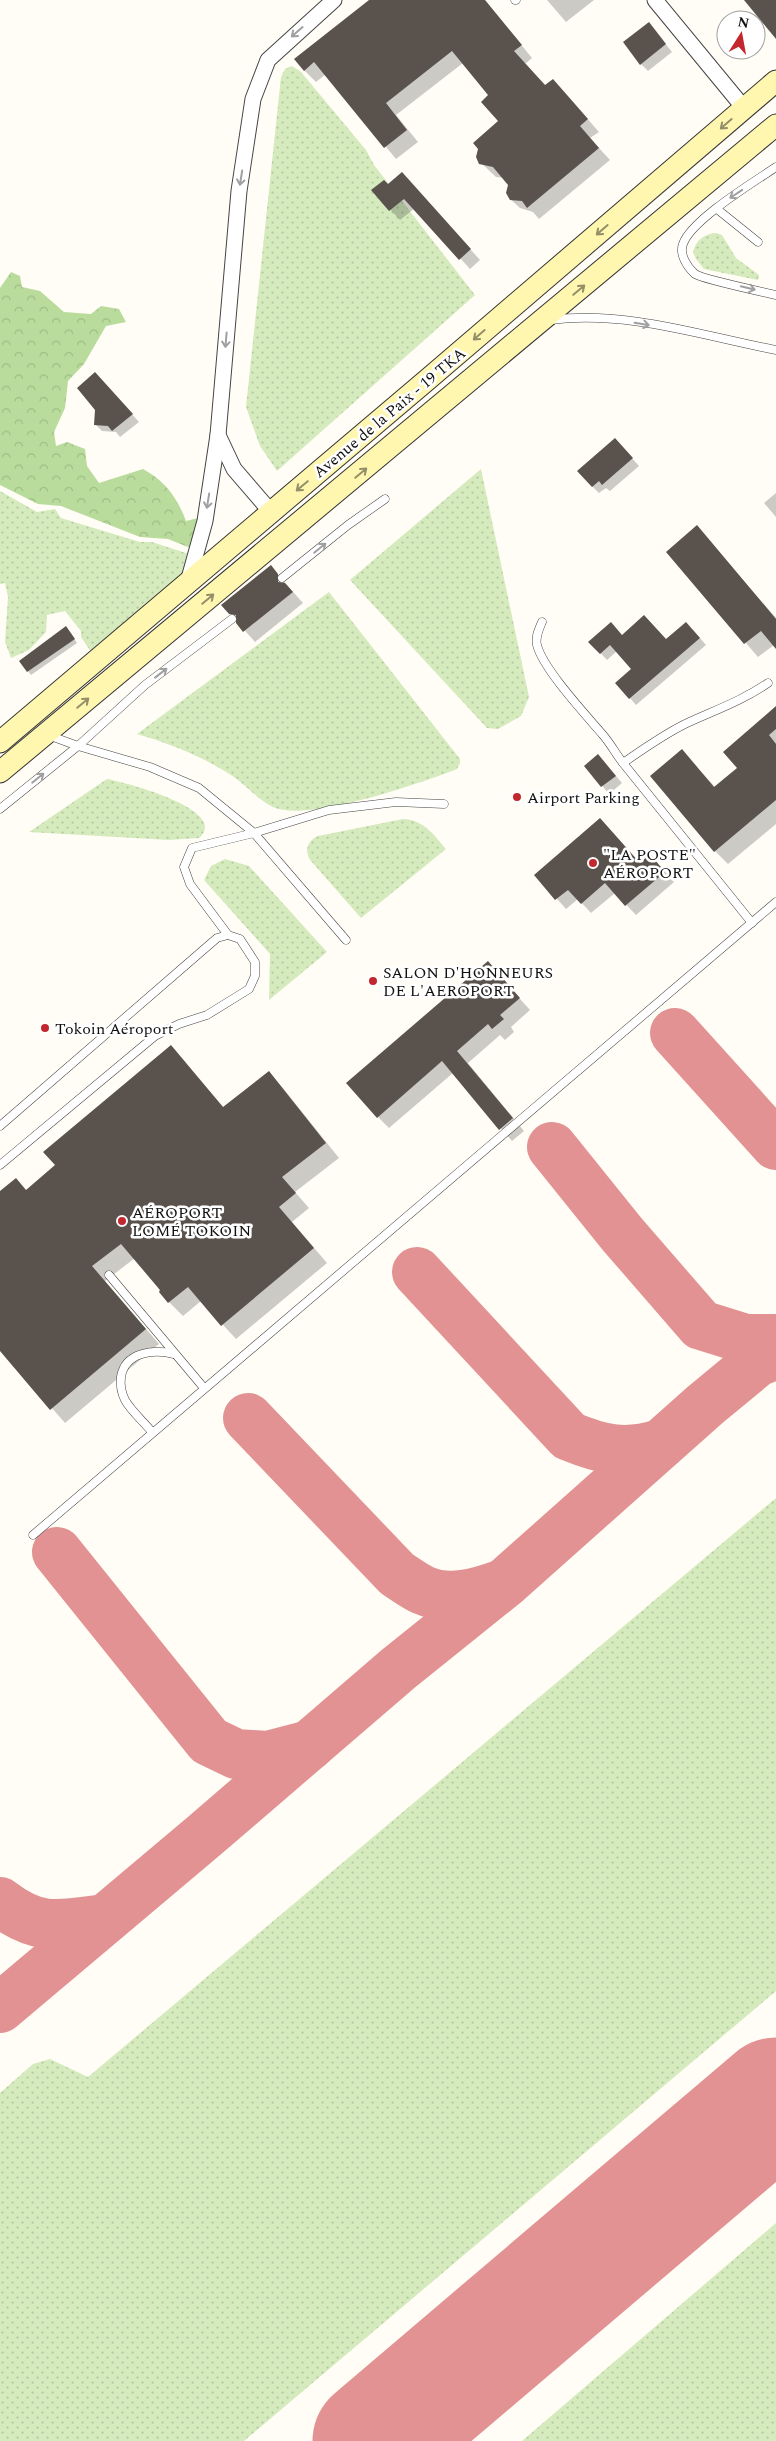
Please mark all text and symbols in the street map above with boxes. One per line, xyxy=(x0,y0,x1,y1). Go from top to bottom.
north arrow xyxy=(716,10,766,60)
text: N xyxy=(736,11,751,34)
one-way arrow xyxy=(291,26,304,38)
one-way arrow xyxy=(719,118,732,130)
one-way arrow xyxy=(236,170,246,186)
one-way arrow xyxy=(729,189,743,199)
one-way arrow xyxy=(596,224,609,235)
one-way arrow xyxy=(739,284,755,293)
one-way arrow xyxy=(572,285,585,296)
one-way arrow xyxy=(634,319,650,329)
one-way arrow xyxy=(473,330,486,341)
one-way arrow xyxy=(222,332,231,348)
street label: Avenue de la Paix - 19 TKA xyxy=(308,342,471,484)
one-way arrow xyxy=(354,468,367,479)
one-way arrow xyxy=(296,481,309,492)
one-way arrow xyxy=(202,493,212,509)
one-way arrow xyxy=(313,542,326,553)
one-way arrow xyxy=(202,593,215,605)
one-way arrow xyxy=(154,667,167,678)
one-way arrow xyxy=(77,697,90,708)
one-way arrow xyxy=(31,773,44,784)
place label: Airport Parking xyxy=(527,786,640,810)
marker: Airport Parking xyxy=(511,791,523,803)
place label: "LA POSTE" AÉROPORT xyxy=(603,843,696,885)
marker: "LA POSTE" AÉROPORT xyxy=(587,857,599,869)
place label: SALON D'HONNEURS DE L'AEROPORT xyxy=(383,961,553,1003)
marker: SALON D'HONNEURS DE L'AEROPORT xyxy=(367,975,379,987)
place label: Tokoin Aéroport xyxy=(55,1017,174,1041)
marker: Tokoin Aéroport xyxy=(39,1022,51,1034)
place label: AÉROPORT LOMÉ TOKOIN xyxy=(132,1201,251,1243)
marker: AÉROPORT LOMÉ TOKOIN xyxy=(116,1215,128,1227)

